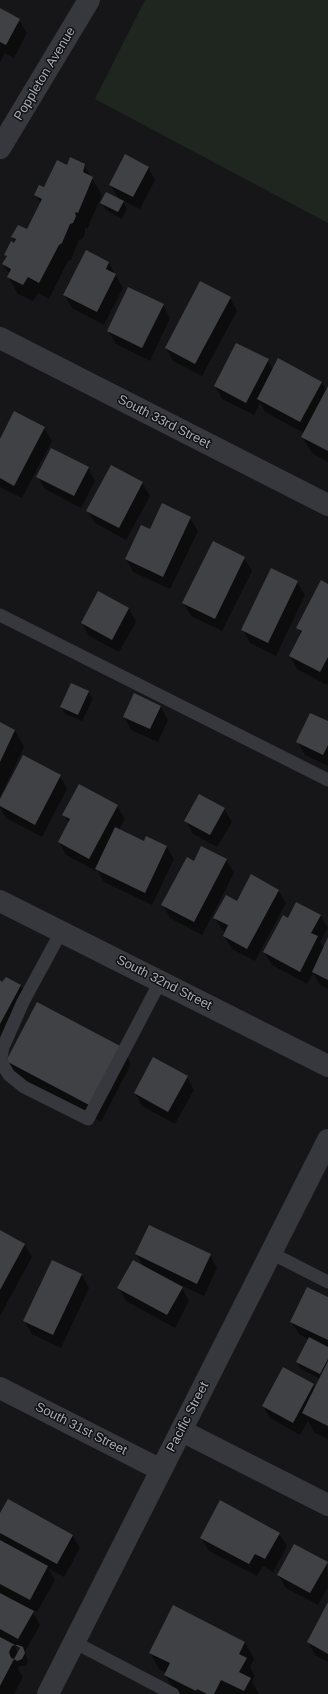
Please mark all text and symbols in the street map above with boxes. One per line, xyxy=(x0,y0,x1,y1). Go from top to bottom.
street label: Poppleton Avenue xyxy=(11,25,79,123)
street label: South 33rd Street xyxy=(115,392,213,452)
street label: South 32nd Street xyxy=(114,952,214,1014)
street label: Pacific Street xyxy=(164,1379,212,1455)
street label: South 31st Street xyxy=(33,1399,129,1459)

